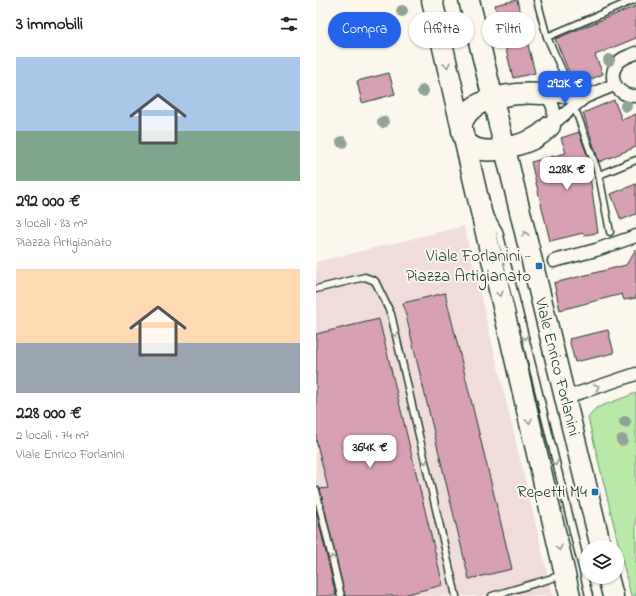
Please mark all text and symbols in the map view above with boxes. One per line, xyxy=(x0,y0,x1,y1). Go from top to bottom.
text: 3 immobili xyxy=(16,12,83,37)
chip: Compra xyxy=(328,12,401,48)
chip: Affitta xyxy=(409,12,474,48)
chip: Filtri xyxy=(482,12,535,48)
icon: filters xyxy=(278,13,300,35)
one-way arrow xyxy=(442,62,450,68)
pin: 292K € xyxy=(532,71,598,105)
text: 292K € xyxy=(547,74,583,93)
icon: home xyxy=(122,83,194,155)
pin: 228K € xyxy=(534,157,600,191)
text: 228K € xyxy=(549,160,585,179)
text: 292 000 € xyxy=(16,189,80,214)
text: 3 locali · 83 m² xyxy=(16,214,88,233)
one-way arrow xyxy=(522,231,530,237)
text: Piazza Artigianato xyxy=(16,233,112,252)
place label: Viale Forlanini - Piazza Artigianato xyxy=(406,244,531,291)
marker: Viale Forlanini - Piazza Artigianato xyxy=(534,261,544,271)
one-way arrow xyxy=(495,291,503,297)
street label: Viale Enrico Forlanini xyxy=(527,294,586,439)
icon: home xyxy=(122,295,194,367)
one-way arrow xyxy=(391,331,399,338)
one-way arrow xyxy=(520,334,528,340)
one-way arrow xyxy=(593,383,600,392)
text: 228 000 € xyxy=(16,401,82,426)
one-way arrow xyxy=(525,418,533,424)
text: 2 locali · 74 m² xyxy=(16,426,89,445)
pin: 364K € xyxy=(337,435,403,469)
text: 364K € xyxy=(352,438,388,457)
text: Viale Enrico Forlanini xyxy=(16,445,125,464)
one-way arrow xyxy=(420,458,428,464)
one-way arrow xyxy=(551,460,559,466)
place label: Repetti M4 xyxy=(517,480,587,505)
marker: Repetti M4 xyxy=(590,487,600,497)
map controls xyxy=(580,540,624,584)
button: layers xyxy=(580,540,624,584)
one-way arrow xyxy=(554,544,562,551)
one-way arrow xyxy=(329,555,337,561)

